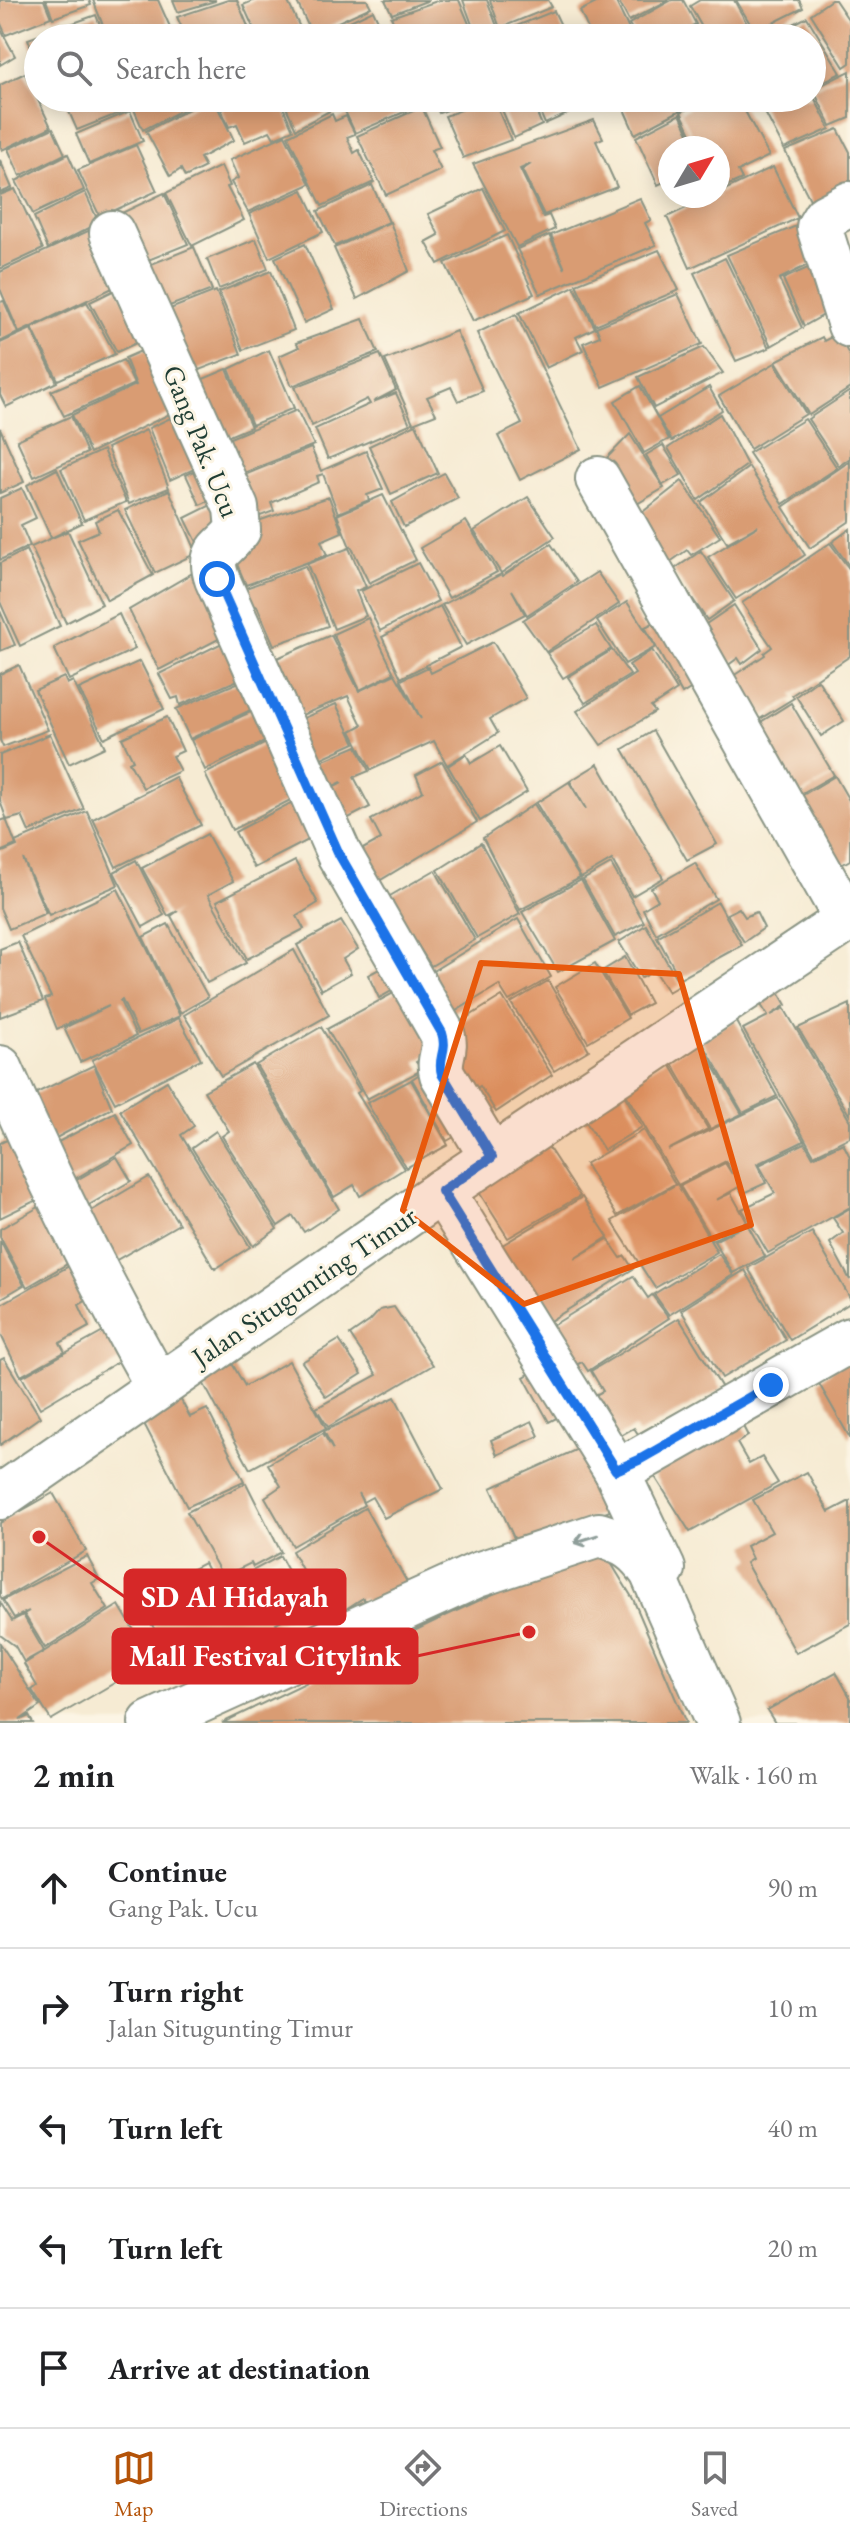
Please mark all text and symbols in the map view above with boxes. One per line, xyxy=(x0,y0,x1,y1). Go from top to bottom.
search box xyxy=(24,24,826,112)
icon: search xyxy=(52,46,96,90)
text: Search here xyxy=(116,49,246,88)
north arrow xyxy=(658,136,730,208)
street label: Gang Pak. Ucu xyxy=(155,359,249,523)
route start xyxy=(199,561,235,597)
street label: Jalan Situgunting Timur xyxy=(183,1197,424,1376)
route end xyxy=(753,1367,789,1403)
one-way arrow xyxy=(573,1532,599,1547)
callout: SD Al Hidayah xyxy=(125,1570,345,1624)
text: SD Al Hidayah xyxy=(141,1577,329,1616)
callout: Mall Festival Citylink xyxy=(113,1629,417,1683)
text: Mall Festival Citylink xyxy=(129,1636,402,1675)
text: 2 min xyxy=(32,1753,115,1797)
text: Walk · 160 m xyxy=(690,1758,818,1792)
text: Continue xyxy=(108,1852,227,1891)
icon: ahead xyxy=(32,1866,76,1910)
text: 90 m xyxy=(768,1871,818,1905)
text: Gang Pak. Ucu xyxy=(108,1891,258,1925)
text: Turn right xyxy=(108,1972,244,2011)
icon: right xyxy=(32,1986,76,2030)
text: 10 m xyxy=(768,1991,818,2025)
text: Jalan Situgunting Timur xyxy=(108,2011,353,2045)
icon: left xyxy=(32,2106,76,2150)
text: Turn left xyxy=(108,2109,222,2148)
text: 40 m xyxy=(768,2111,818,2145)
icon: left xyxy=(32,2226,76,2270)
text: Turn left xyxy=(108,2229,222,2268)
text: 20 m xyxy=(768,2231,818,2265)
icon: arrive xyxy=(32,2346,76,2390)
text: Arrive at destination xyxy=(108,2349,370,2388)
tab: Map xyxy=(112,2446,156,2523)
tab: Directions xyxy=(379,2446,468,2523)
tab: Saved xyxy=(691,2446,738,2523)

